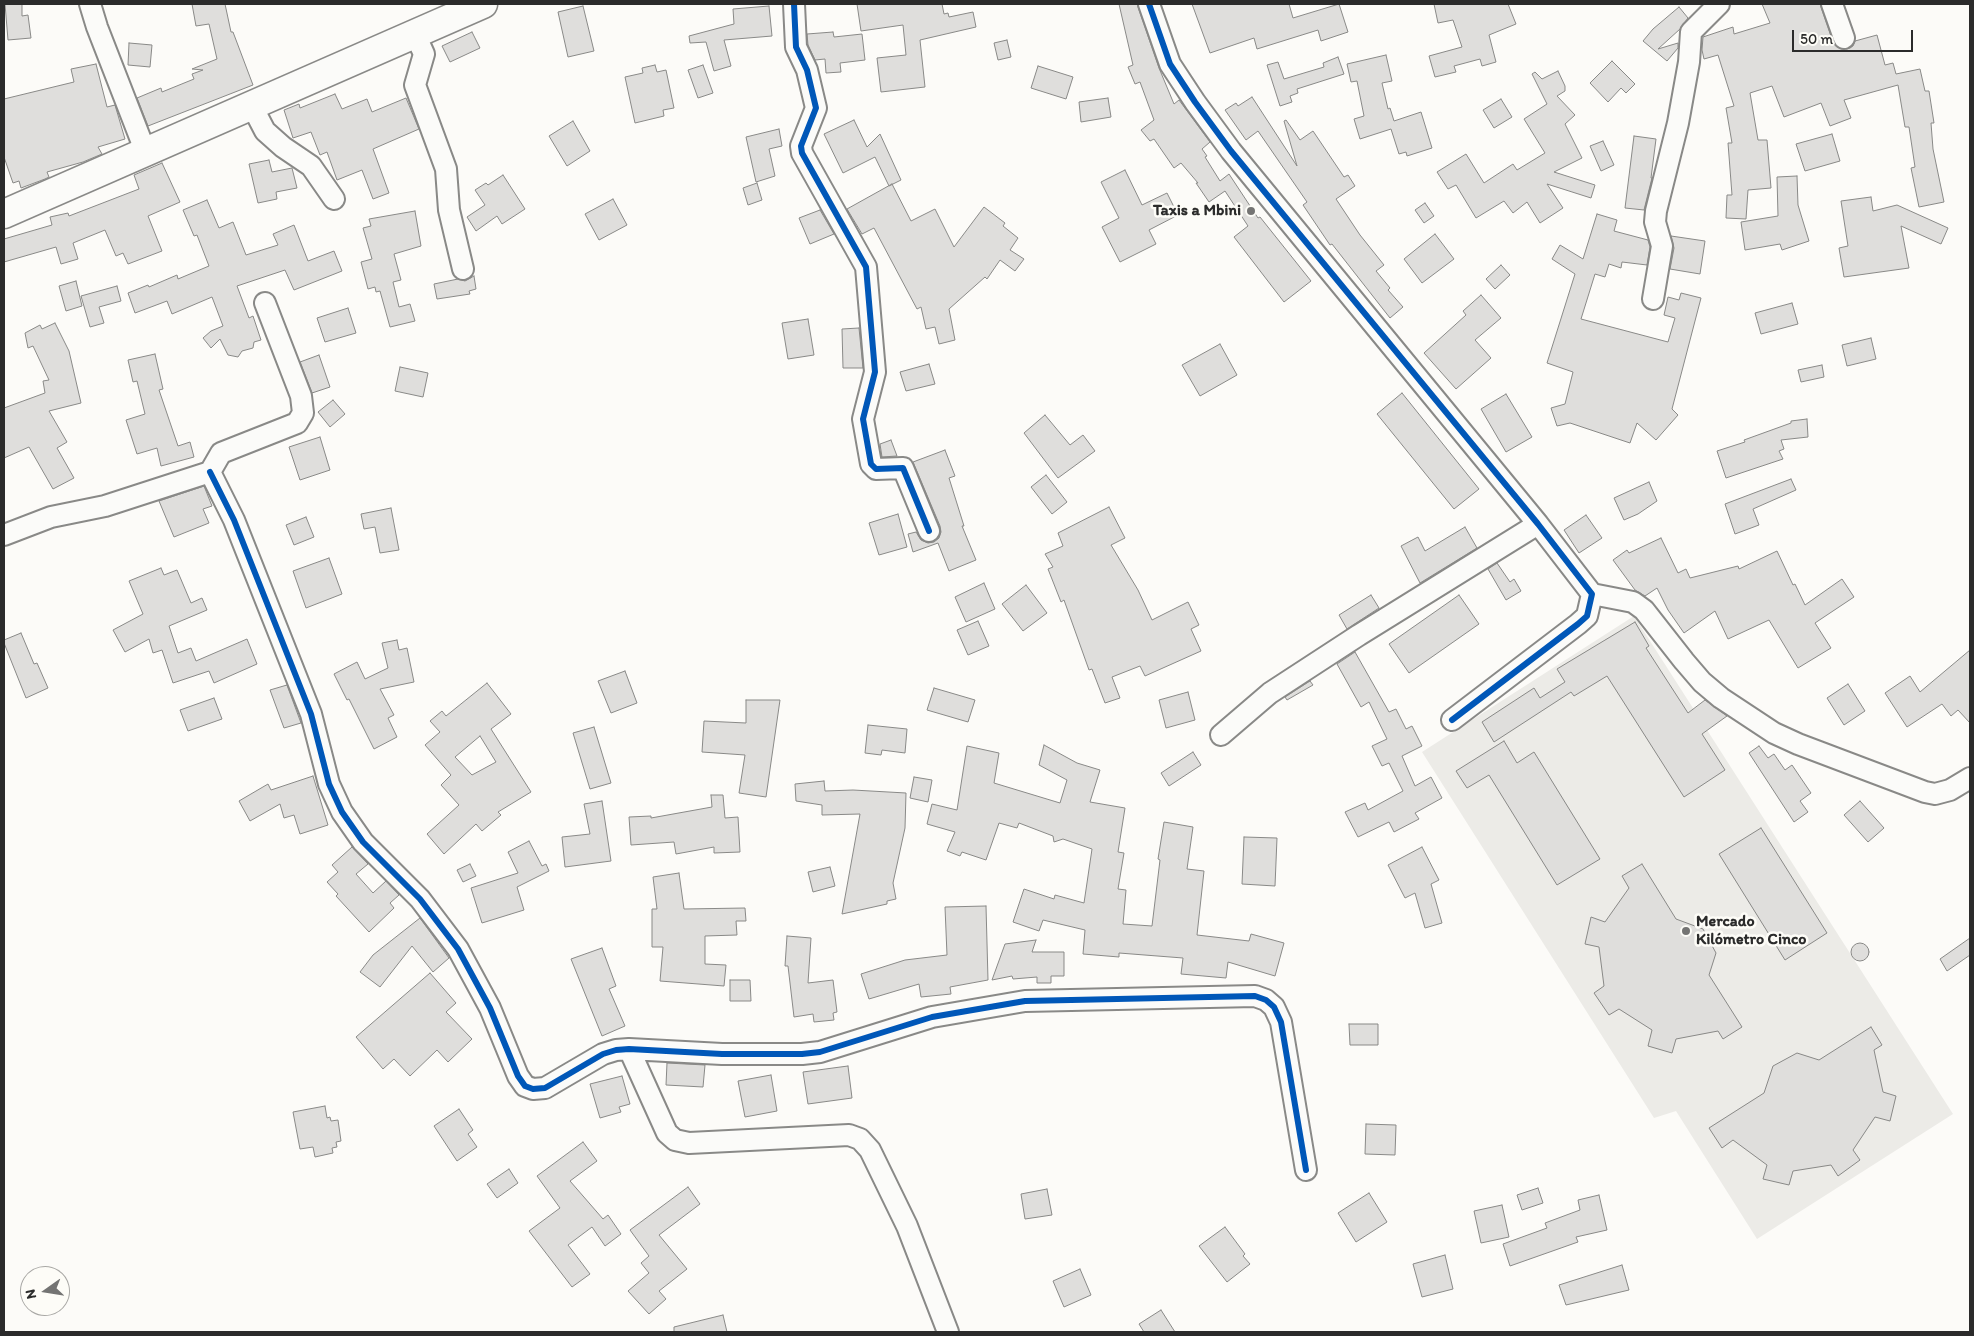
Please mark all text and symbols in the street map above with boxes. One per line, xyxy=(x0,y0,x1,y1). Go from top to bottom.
scale bar xyxy=(1794,20,1915,52)
text: 50 m xyxy=(1800,30,1833,48)
place label: Taxis a Mbini xyxy=(1153,201,1241,221)
marker: Taxis a Mbini xyxy=(1245,205,1257,217)
place label: Mercado Kilómetro Cinco xyxy=(1696,912,1806,950)
marker: Mercado Kilómetro Cinco xyxy=(1680,925,1692,937)
north arrow xyxy=(20,1266,70,1316)
text: N xyxy=(22,1288,40,1301)

